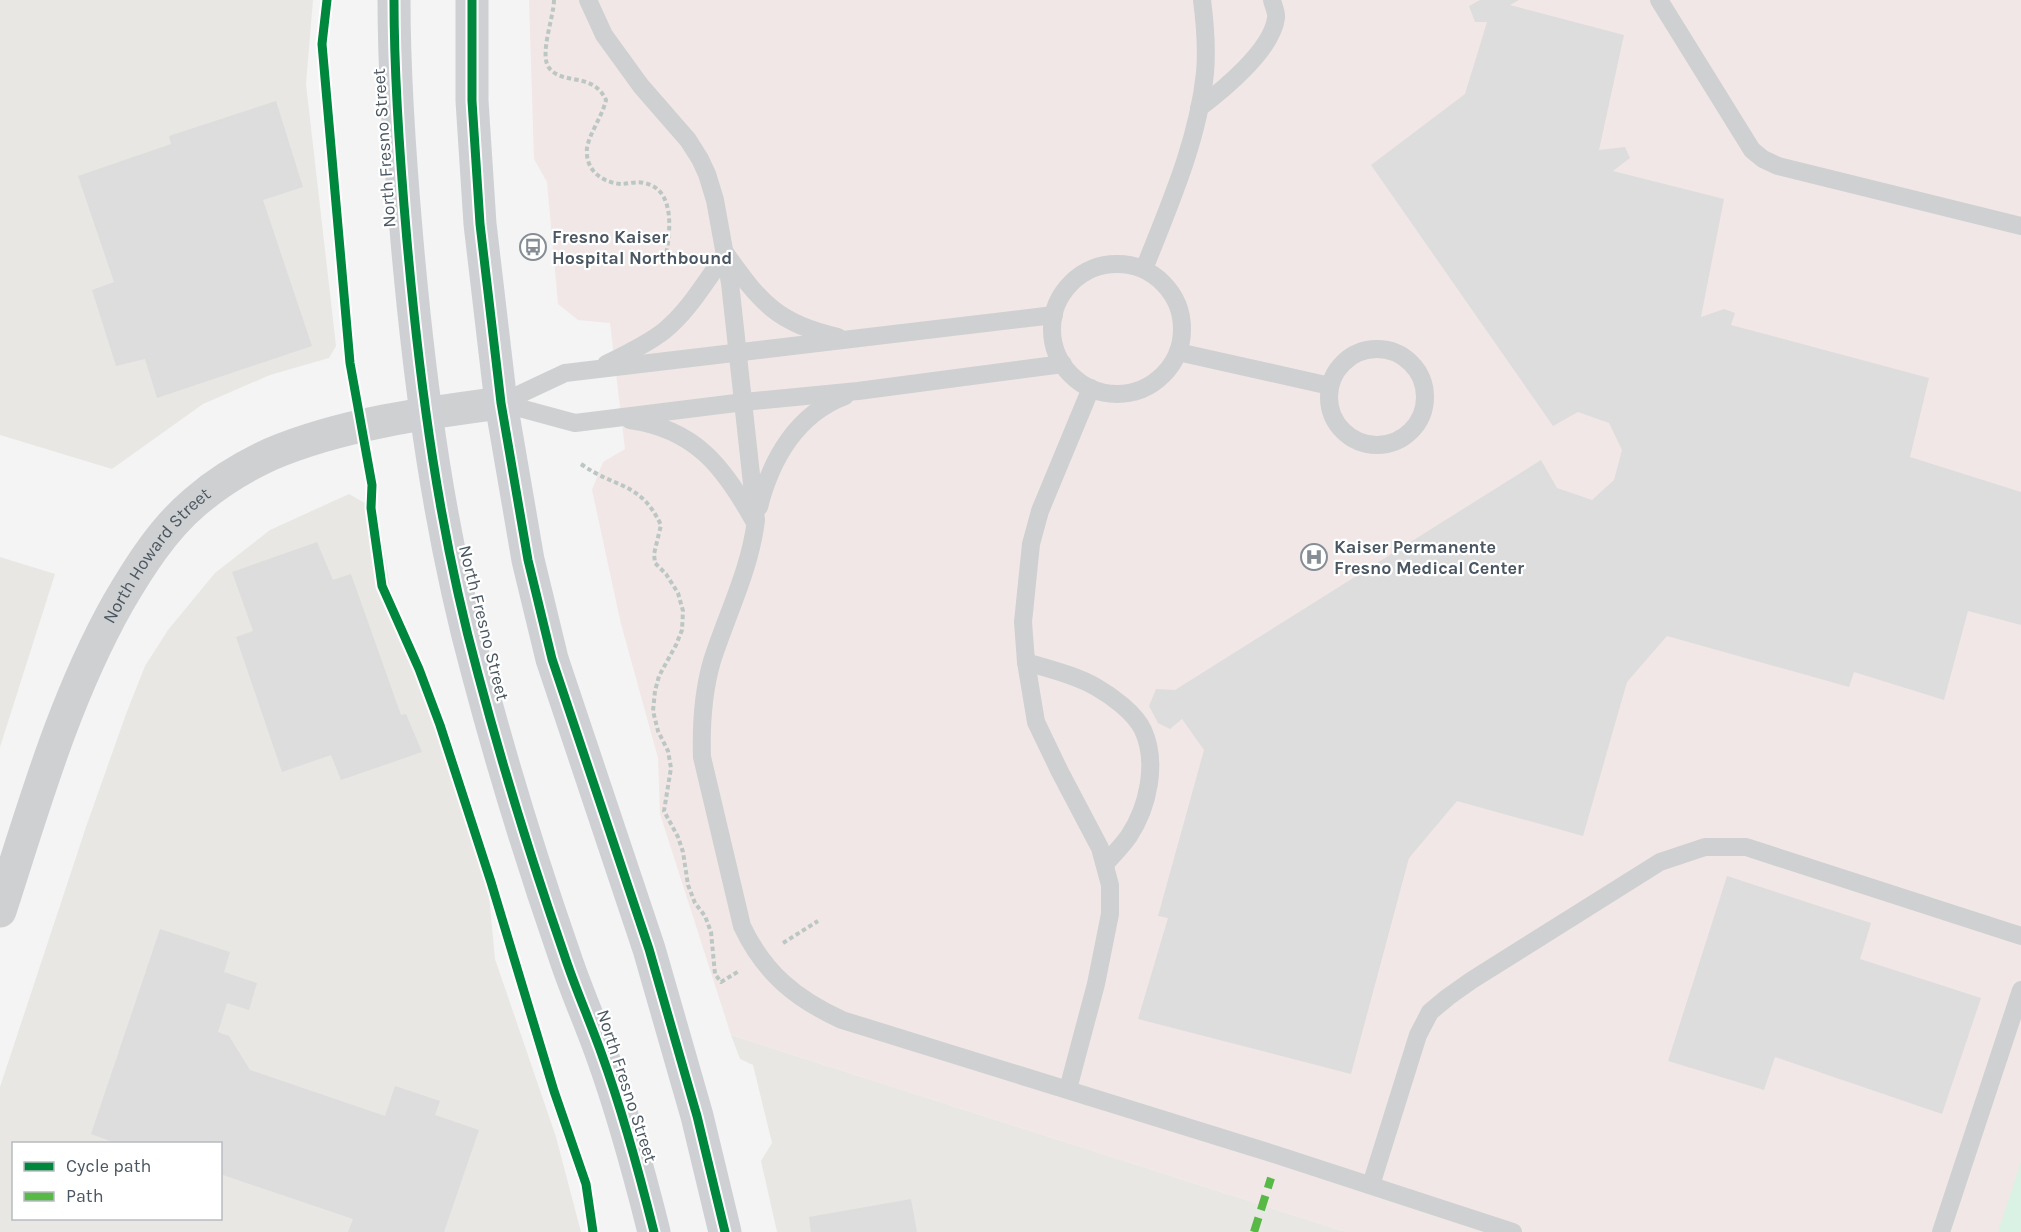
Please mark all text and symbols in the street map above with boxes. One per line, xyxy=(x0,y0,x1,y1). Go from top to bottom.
street label: North Fresno Street xyxy=(367,67,401,228)
place label: Fresno Kaiser Hospital Northbound xyxy=(552,226,732,269)
bus stop icon: Fresno Kaiser Hospital Northbound xyxy=(518,232,548,262)
street label: North Howard Street xyxy=(98,482,215,627)
place label: Kaiser Permanente Fresno Medical Center xyxy=(1334,536,1524,579)
hospital icon: Kaiser Permanente Fresno Medical Center xyxy=(1299,542,1329,572)
street label: North Fresno Street xyxy=(454,543,514,703)
street label: North Fresno Street xyxy=(592,1007,662,1166)
legend xyxy=(12,1142,222,1220)
text: Cycle path xyxy=(66,1155,151,1177)
text: Path xyxy=(66,1185,104,1207)

